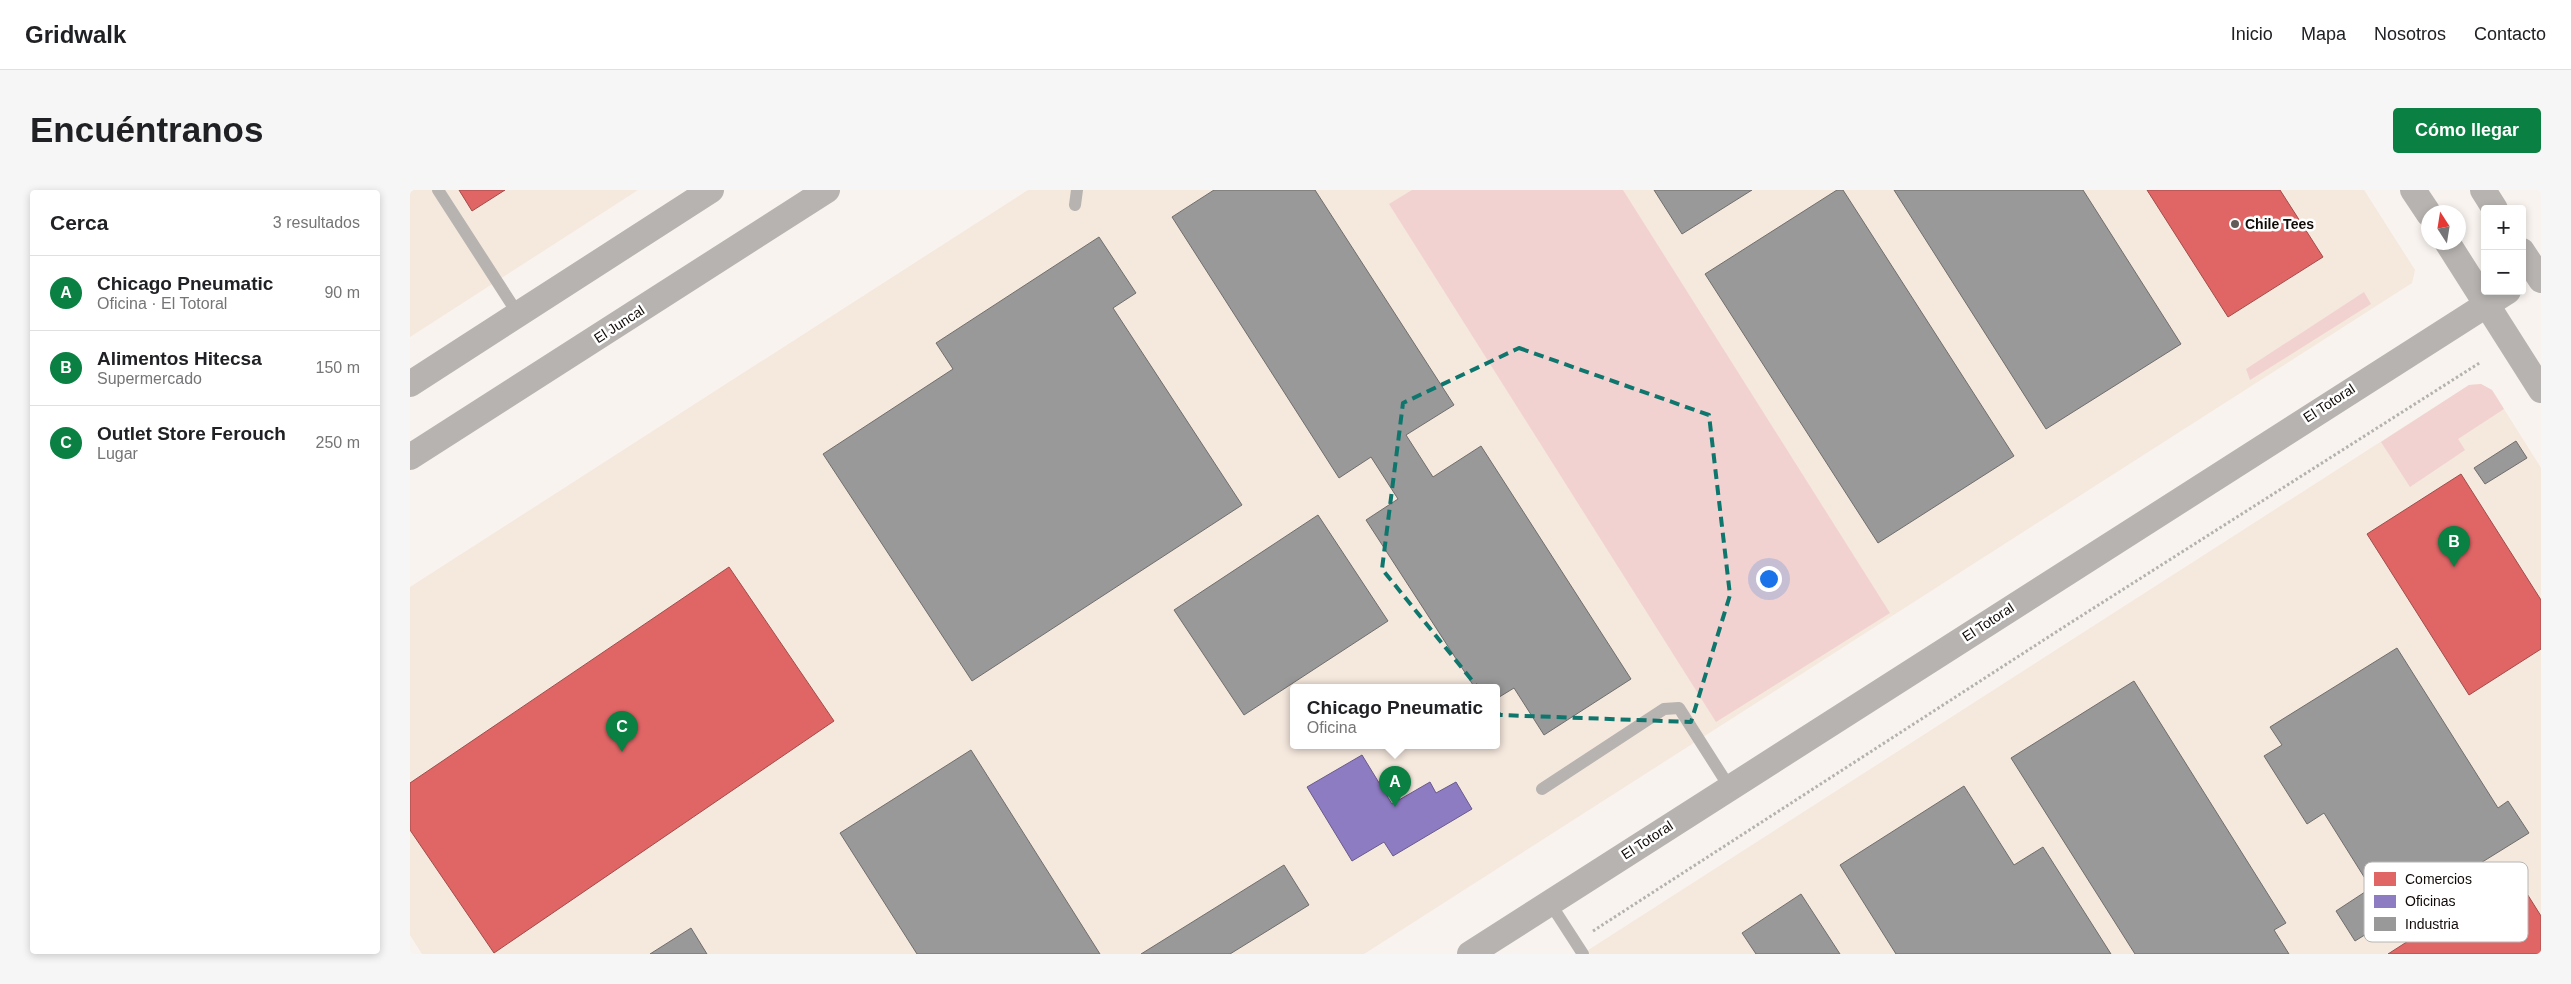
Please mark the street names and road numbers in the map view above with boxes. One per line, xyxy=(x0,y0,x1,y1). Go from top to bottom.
street label: El Juncal xyxy=(591,302,647,346)
street label: El Totoral xyxy=(2300,380,2358,426)
street label: El Totoral xyxy=(1959,599,2017,645)
street label: El Totoral xyxy=(1618,817,1676,863)

